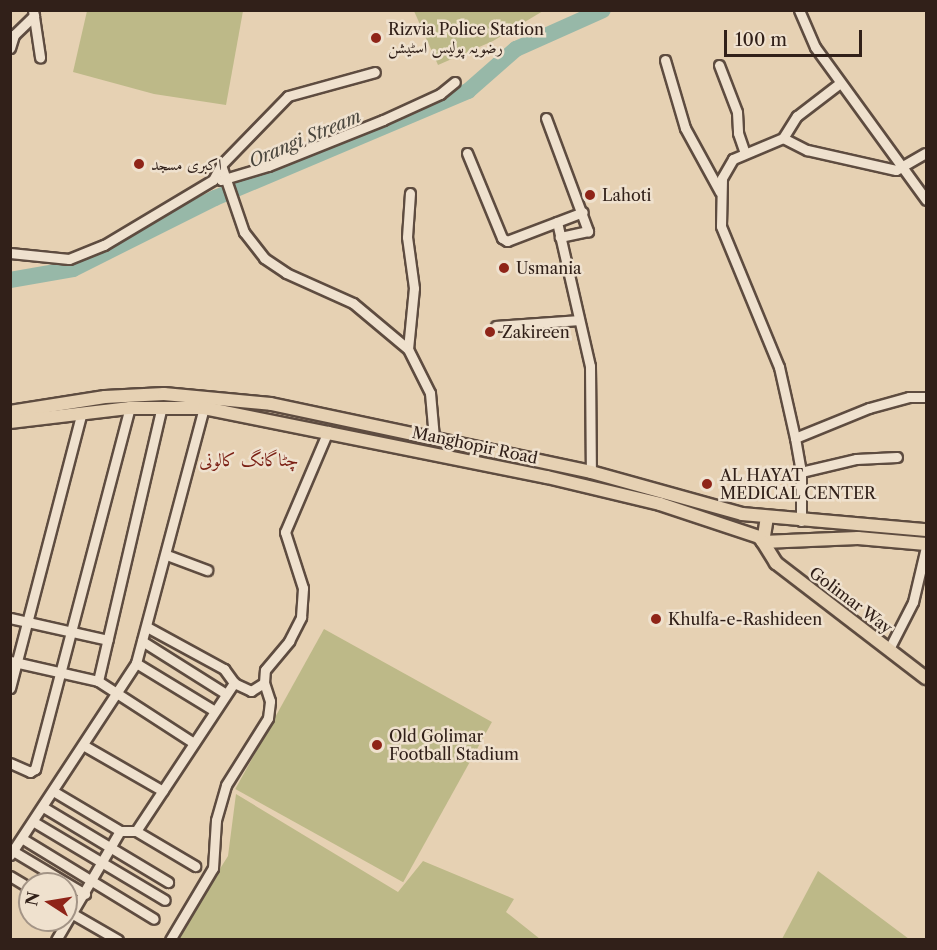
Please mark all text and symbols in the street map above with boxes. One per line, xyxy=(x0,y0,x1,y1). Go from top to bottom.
scale bar xyxy=(727,18,865,56)
place label: Rizvia Police Station رضویہ پولیس اسٹیشن xyxy=(388,19,544,57)
text: 100 m xyxy=(735,29,787,51)
marker: Rizvia Police Station رضویہ پولیس اسٹیشن xyxy=(369,31,383,45)
water label: Orangi Stream xyxy=(246,106,364,172)
place label: اکبری مسجد xyxy=(151,154,222,174)
marker: اکبری مسجد xyxy=(132,157,146,171)
place label: Lahoti xyxy=(602,185,651,205)
marker: Lahoti xyxy=(583,188,597,202)
place label: Usmania xyxy=(516,258,582,278)
marker: Usmania xyxy=(497,261,511,275)
place label: Zakireen xyxy=(502,322,570,342)
marker: Zakireen xyxy=(483,325,497,339)
street label: Manghopir Road xyxy=(410,422,540,468)
district label: چٹاگانگ کالونی xyxy=(199,449,299,471)
place label: AL HAYAT MEDICAL CENTER xyxy=(720,465,876,503)
marker: AL HAYAT MEDICAL CENTER xyxy=(698,475,716,493)
street label: Golimar Way xyxy=(805,562,897,638)
place label: Khulfa-e-Rashideen xyxy=(668,609,822,629)
marker: Khulfa-e-Rashideen xyxy=(649,612,663,626)
place label: Old Golimar Football Stadium xyxy=(389,726,519,764)
marker: Old Golimar Football Stadium xyxy=(370,738,384,752)
north arrow xyxy=(18,872,78,932)
text: N xyxy=(21,890,44,908)

